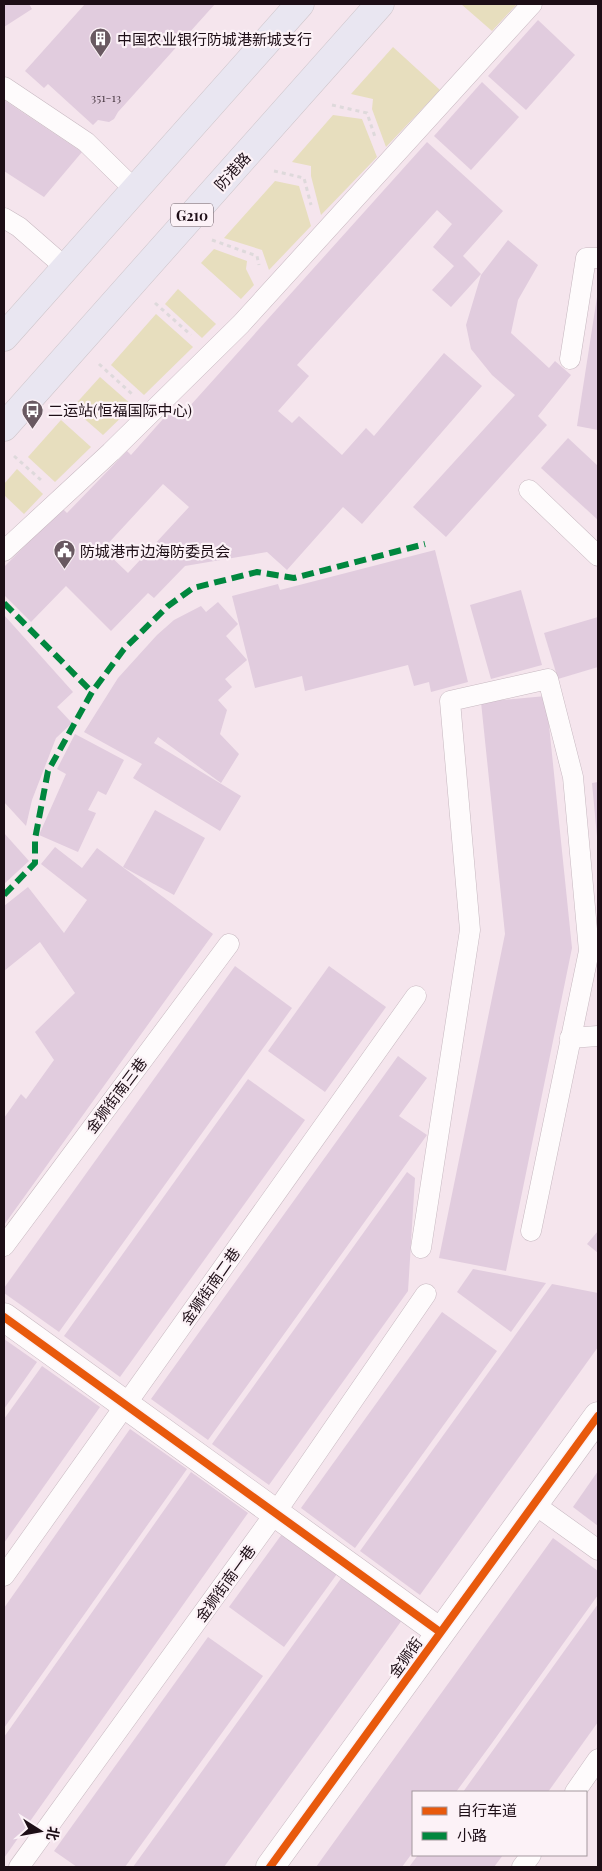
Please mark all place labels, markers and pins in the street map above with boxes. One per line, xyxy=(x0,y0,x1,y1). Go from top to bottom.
building icon: 中国农业银行防城港新城支行 xyxy=(89,27,113,58)
place label: 中国农业银行防城港新城支行 xyxy=(117,29,312,49)
bus stop icon: 二运站(恒福国际中心) xyxy=(20,398,44,429)
place label: 二运站(恒福国际中心) xyxy=(48,400,192,420)
public building icon: 防城港市边海防委员会 xyxy=(52,539,76,570)
place label: 防城港市边海防委员会 xyxy=(80,541,230,561)

